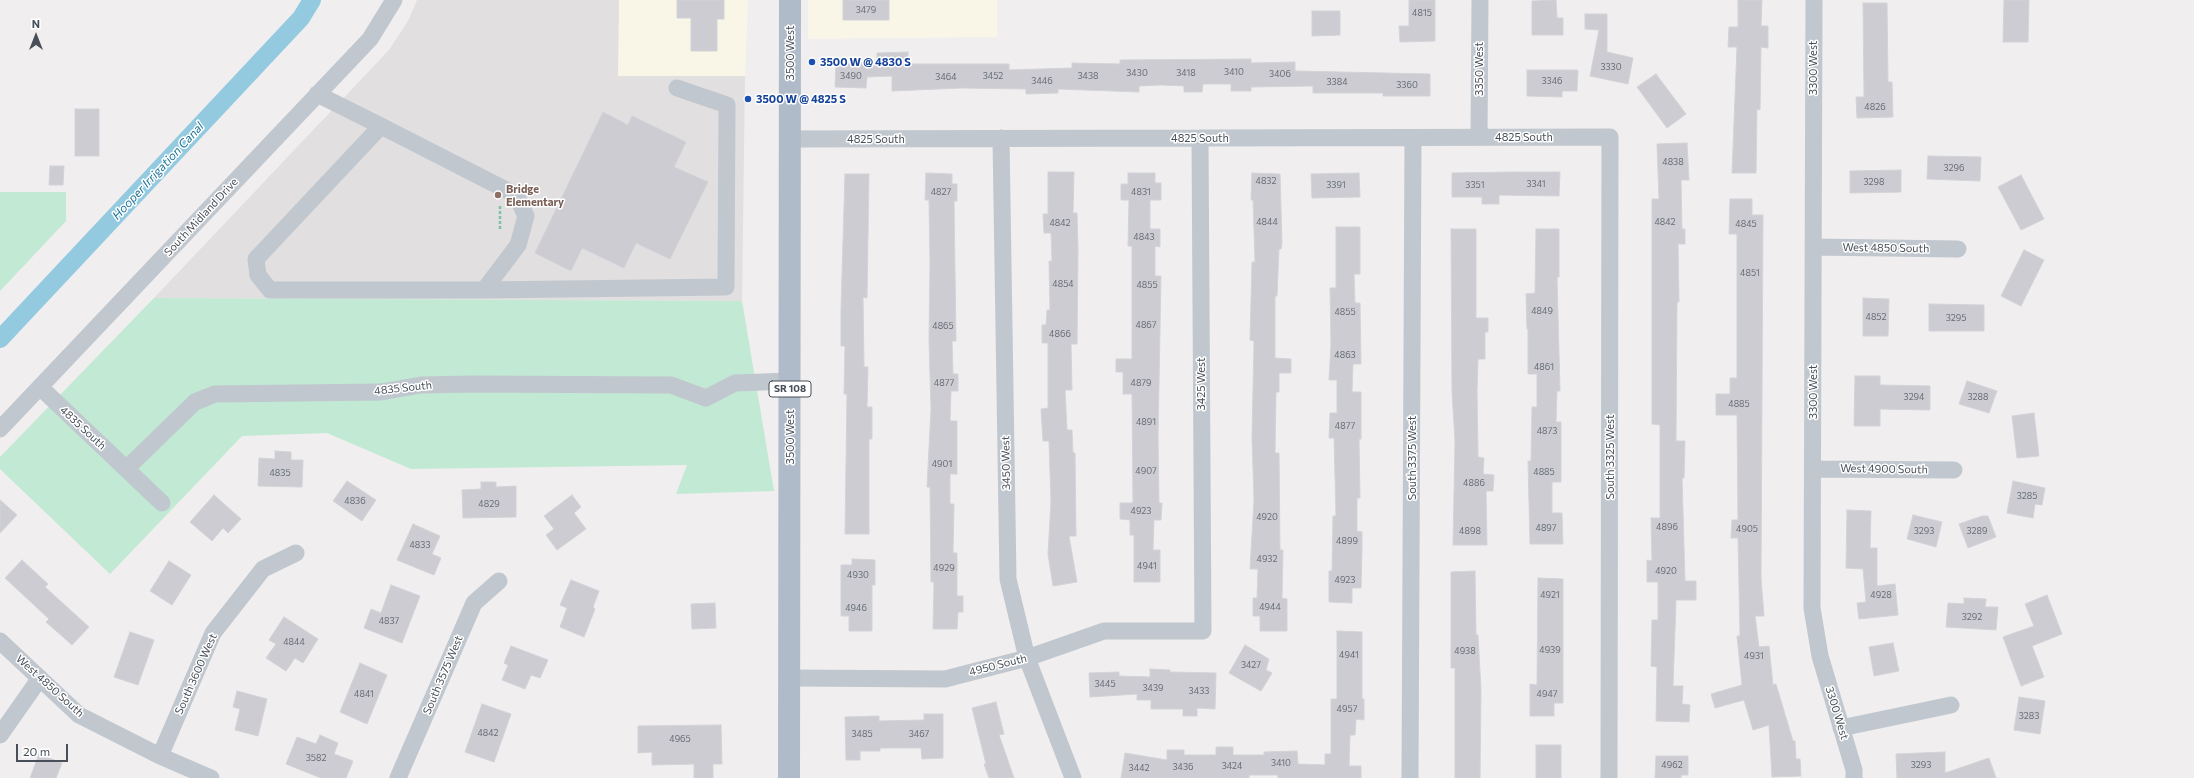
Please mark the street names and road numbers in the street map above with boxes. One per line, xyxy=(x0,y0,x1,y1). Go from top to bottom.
street label: 3500 West xyxy=(783,26,797,80)
street label: 3300 West xyxy=(1806,41,1820,95)
street label: 3350 West xyxy=(1472,42,1486,96)
street label: 4825 South xyxy=(1495,130,1553,144)
street label: 4825 South xyxy=(1171,131,1229,145)
street label: 4825 South xyxy=(847,132,905,146)
street label: South Midland Drive xyxy=(161,175,241,259)
street label: West 4850 South xyxy=(1843,241,1929,255)
street label: 3425 West xyxy=(1194,358,1208,410)
street label: 3300 West xyxy=(1806,365,1820,419)
street label: 4835 South xyxy=(374,378,432,398)
road number: SR 108 xyxy=(769,381,811,397)
street label: 4835 South xyxy=(57,403,109,453)
street label: 3500 West xyxy=(783,410,797,464)
street label: South 3325 West xyxy=(1603,415,1617,499)
street label: South 3375 West xyxy=(1405,416,1419,500)
street label: 3450 West xyxy=(999,436,1013,490)
street label: West 4900 South xyxy=(1840,462,1928,476)
street label: South 3600 West xyxy=(172,631,220,717)
street label: South 3575 West xyxy=(420,633,466,717)
street label: 4950 South xyxy=(968,651,1028,679)
street label: West 4850 South xyxy=(13,652,87,720)
street label: 3300 West xyxy=(1823,685,1851,741)

